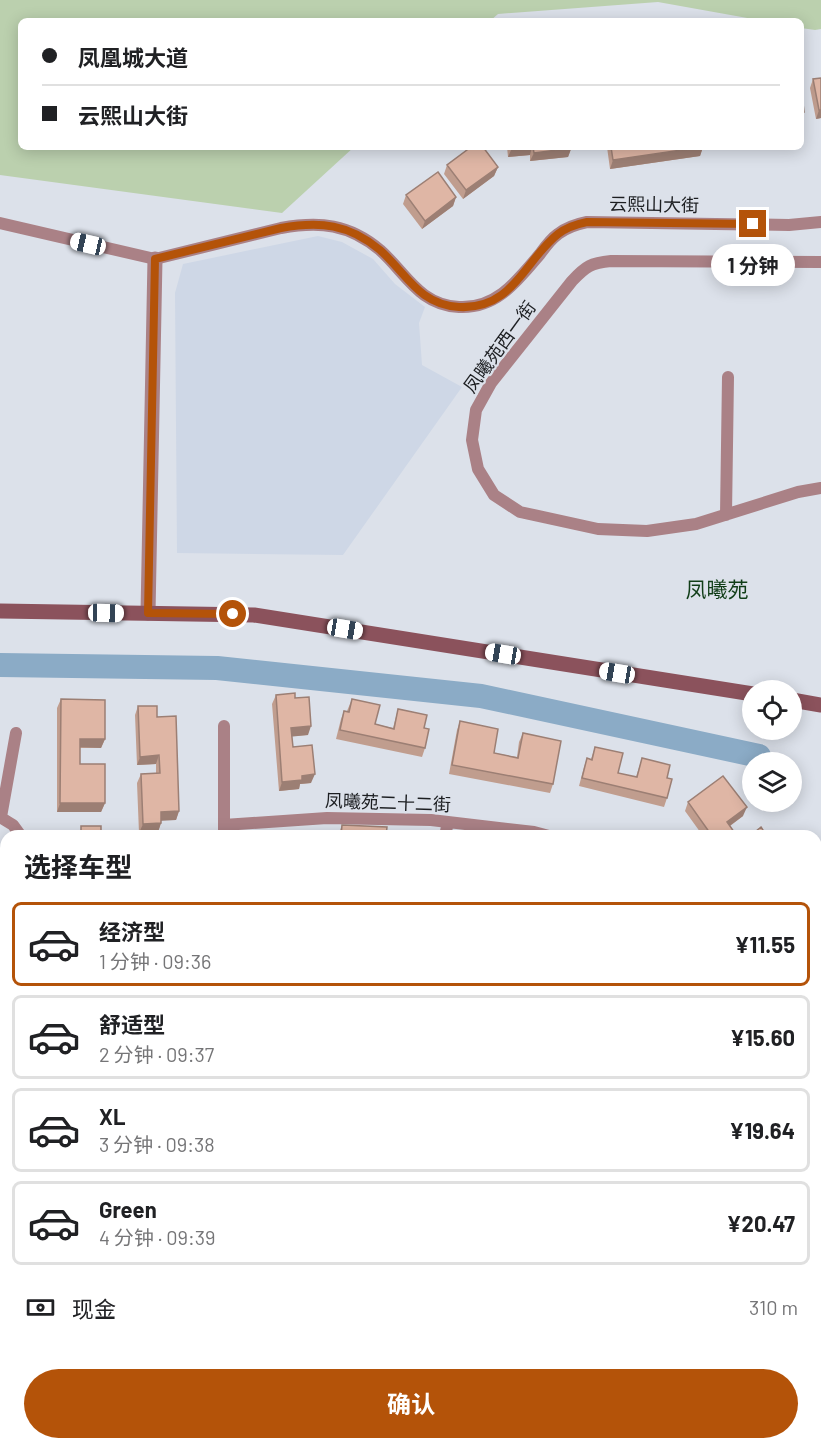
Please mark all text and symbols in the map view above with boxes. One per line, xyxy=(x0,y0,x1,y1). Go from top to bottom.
text: 凤凰城大道 xyxy=(78,44,188,70)
text: 云熙山大街 xyxy=(78,102,188,128)
street label: 云熙山大街 xyxy=(609,192,699,216)
route end xyxy=(739,210,766,237)
car xyxy=(68,231,108,257)
callout: 1 分钟 xyxy=(711,245,795,287)
text: 1 分钟 xyxy=(727,253,779,277)
street label: 凤曦苑西一街 xyxy=(459,296,540,397)
district label: 凤曦苑 xyxy=(686,576,749,601)
route start xyxy=(219,600,246,627)
car xyxy=(88,604,124,622)
car xyxy=(326,617,364,641)
car xyxy=(484,642,522,666)
car xyxy=(598,661,636,685)
map controls xyxy=(742,680,802,812)
button: locate xyxy=(742,680,802,740)
button: layers xyxy=(742,752,802,812)
street label: 凤曦苑二十二街 xyxy=(325,789,451,815)
text: 选择车型 xyxy=(24,850,132,882)
icon: car xyxy=(27,917,81,971)
text: 经济型 xyxy=(99,918,165,944)
text: ¥11.55 xyxy=(735,931,795,957)
text: 1 分钟 · 09:36 xyxy=(99,949,211,973)
icon: car xyxy=(27,1010,81,1064)
text: 舒适型 xyxy=(99,1011,165,1037)
text: ¥15.60 xyxy=(730,1024,795,1050)
text: 2 分钟 · 09:37 xyxy=(99,1042,214,1066)
icon: car xyxy=(27,1103,81,1157)
text: XL xyxy=(99,1103,125,1129)
text: ¥19.64 xyxy=(729,1117,795,1143)
text: 3 分钟 · 09:38 xyxy=(99,1132,215,1156)
icon: car xyxy=(27,1196,81,1250)
text: Green xyxy=(99,1196,157,1222)
text: ¥20.47 xyxy=(726,1210,795,1236)
text: 4 分钟 · 09:39 xyxy=(99,1225,215,1249)
icon: cash xyxy=(24,1291,57,1324)
text: 现金 xyxy=(72,1295,116,1321)
text: 310 m xyxy=(749,1295,798,1319)
button: 确认 xyxy=(24,1369,798,1438)

